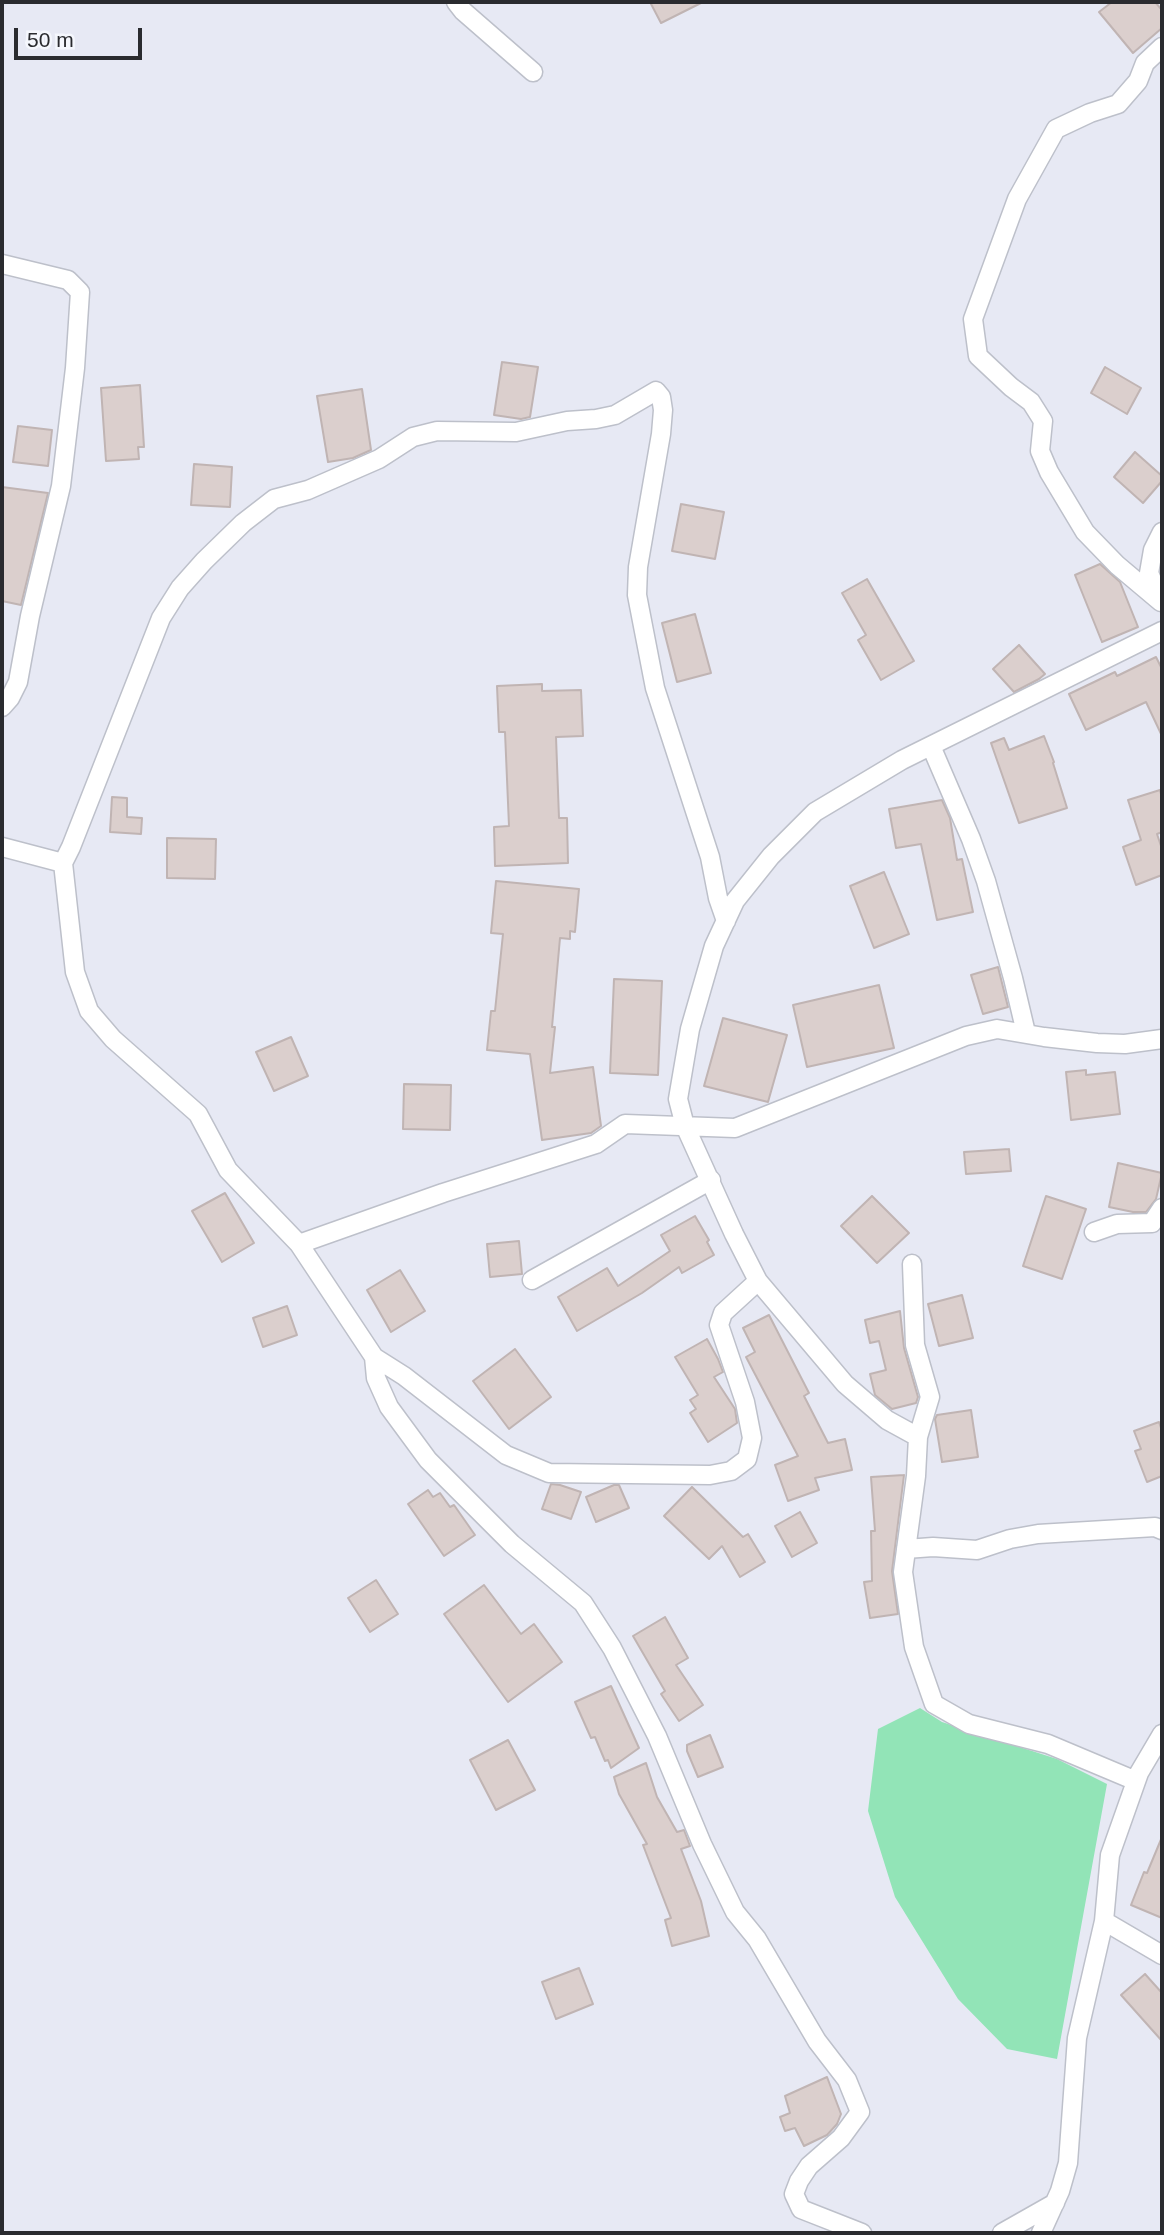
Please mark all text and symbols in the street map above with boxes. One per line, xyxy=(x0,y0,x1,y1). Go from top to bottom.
scale bar xyxy=(18,14,145,58)
text: 50 m xyxy=(27,28,74,51)

